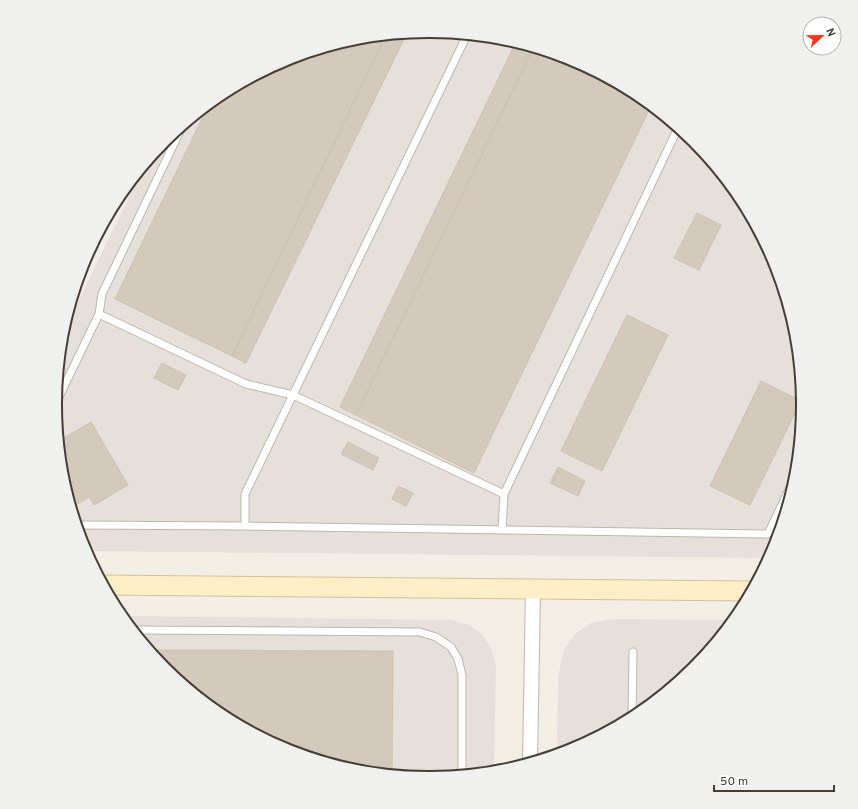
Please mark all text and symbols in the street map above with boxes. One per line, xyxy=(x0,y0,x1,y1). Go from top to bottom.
north arrow xyxy=(802,16,842,56)
text: N xyxy=(822,26,838,39)
scale bar xyxy=(714,767,834,793)
text: 50 m xyxy=(720,774,748,790)

